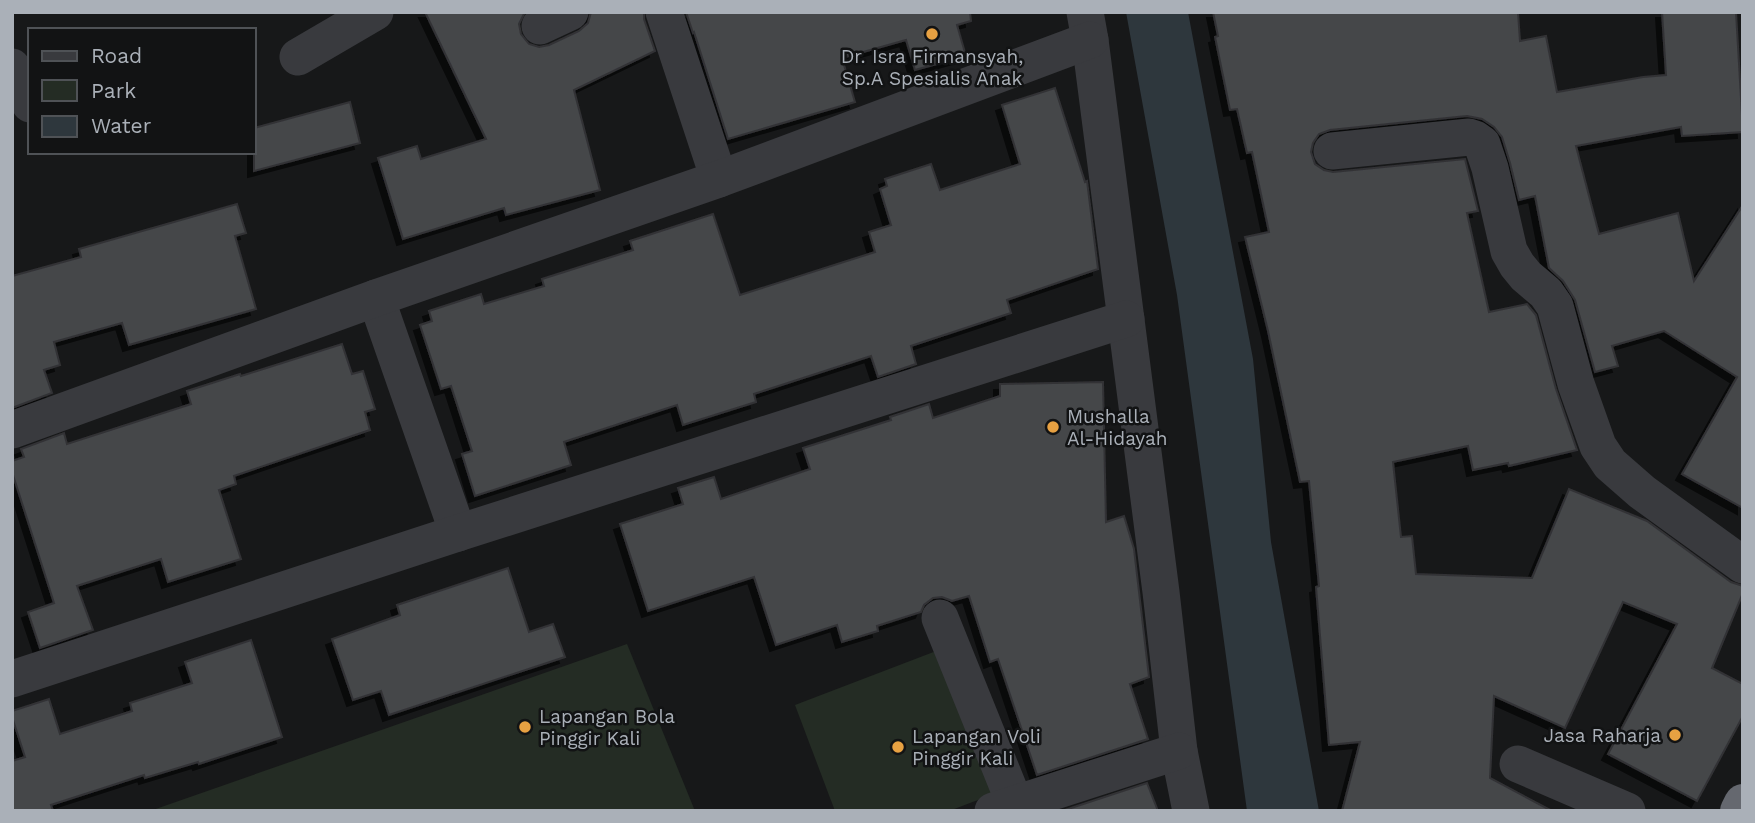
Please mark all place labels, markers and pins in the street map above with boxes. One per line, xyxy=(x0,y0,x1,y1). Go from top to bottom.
marker: Dr. Isra Firmansyah, Sp.A Spesialis Anak xyxy=(924,26,940,42)
place label: Dr. Isra Firmansyah, Sp.A Spesialis Anak xyxy=(841,45,1023,90)
place label: Mushalla Al-Hidayah xyxy=(1067,405,1167,450)
marker: Mushalla Al-Hidayah xyxy=(1045,419,1061,435)
place label: Lapangan Bola Pinggir Kali xyxy=(539,705,675,750)
marker: Lapangan Bola Pinggir Kali xyxy=(517,719,533,735)
place label: Jasa Raharja xyxy=(1544,724,1661,747)
place label: Lapangan Voli Pinggir Kali xyxy=(912,725,1041,770)
marker: Jasa Raharja xyxy=(1667,727,1683,743)
marker: Lapangan Voli Pinggir Kali xyxy=(890,739,906,755)

